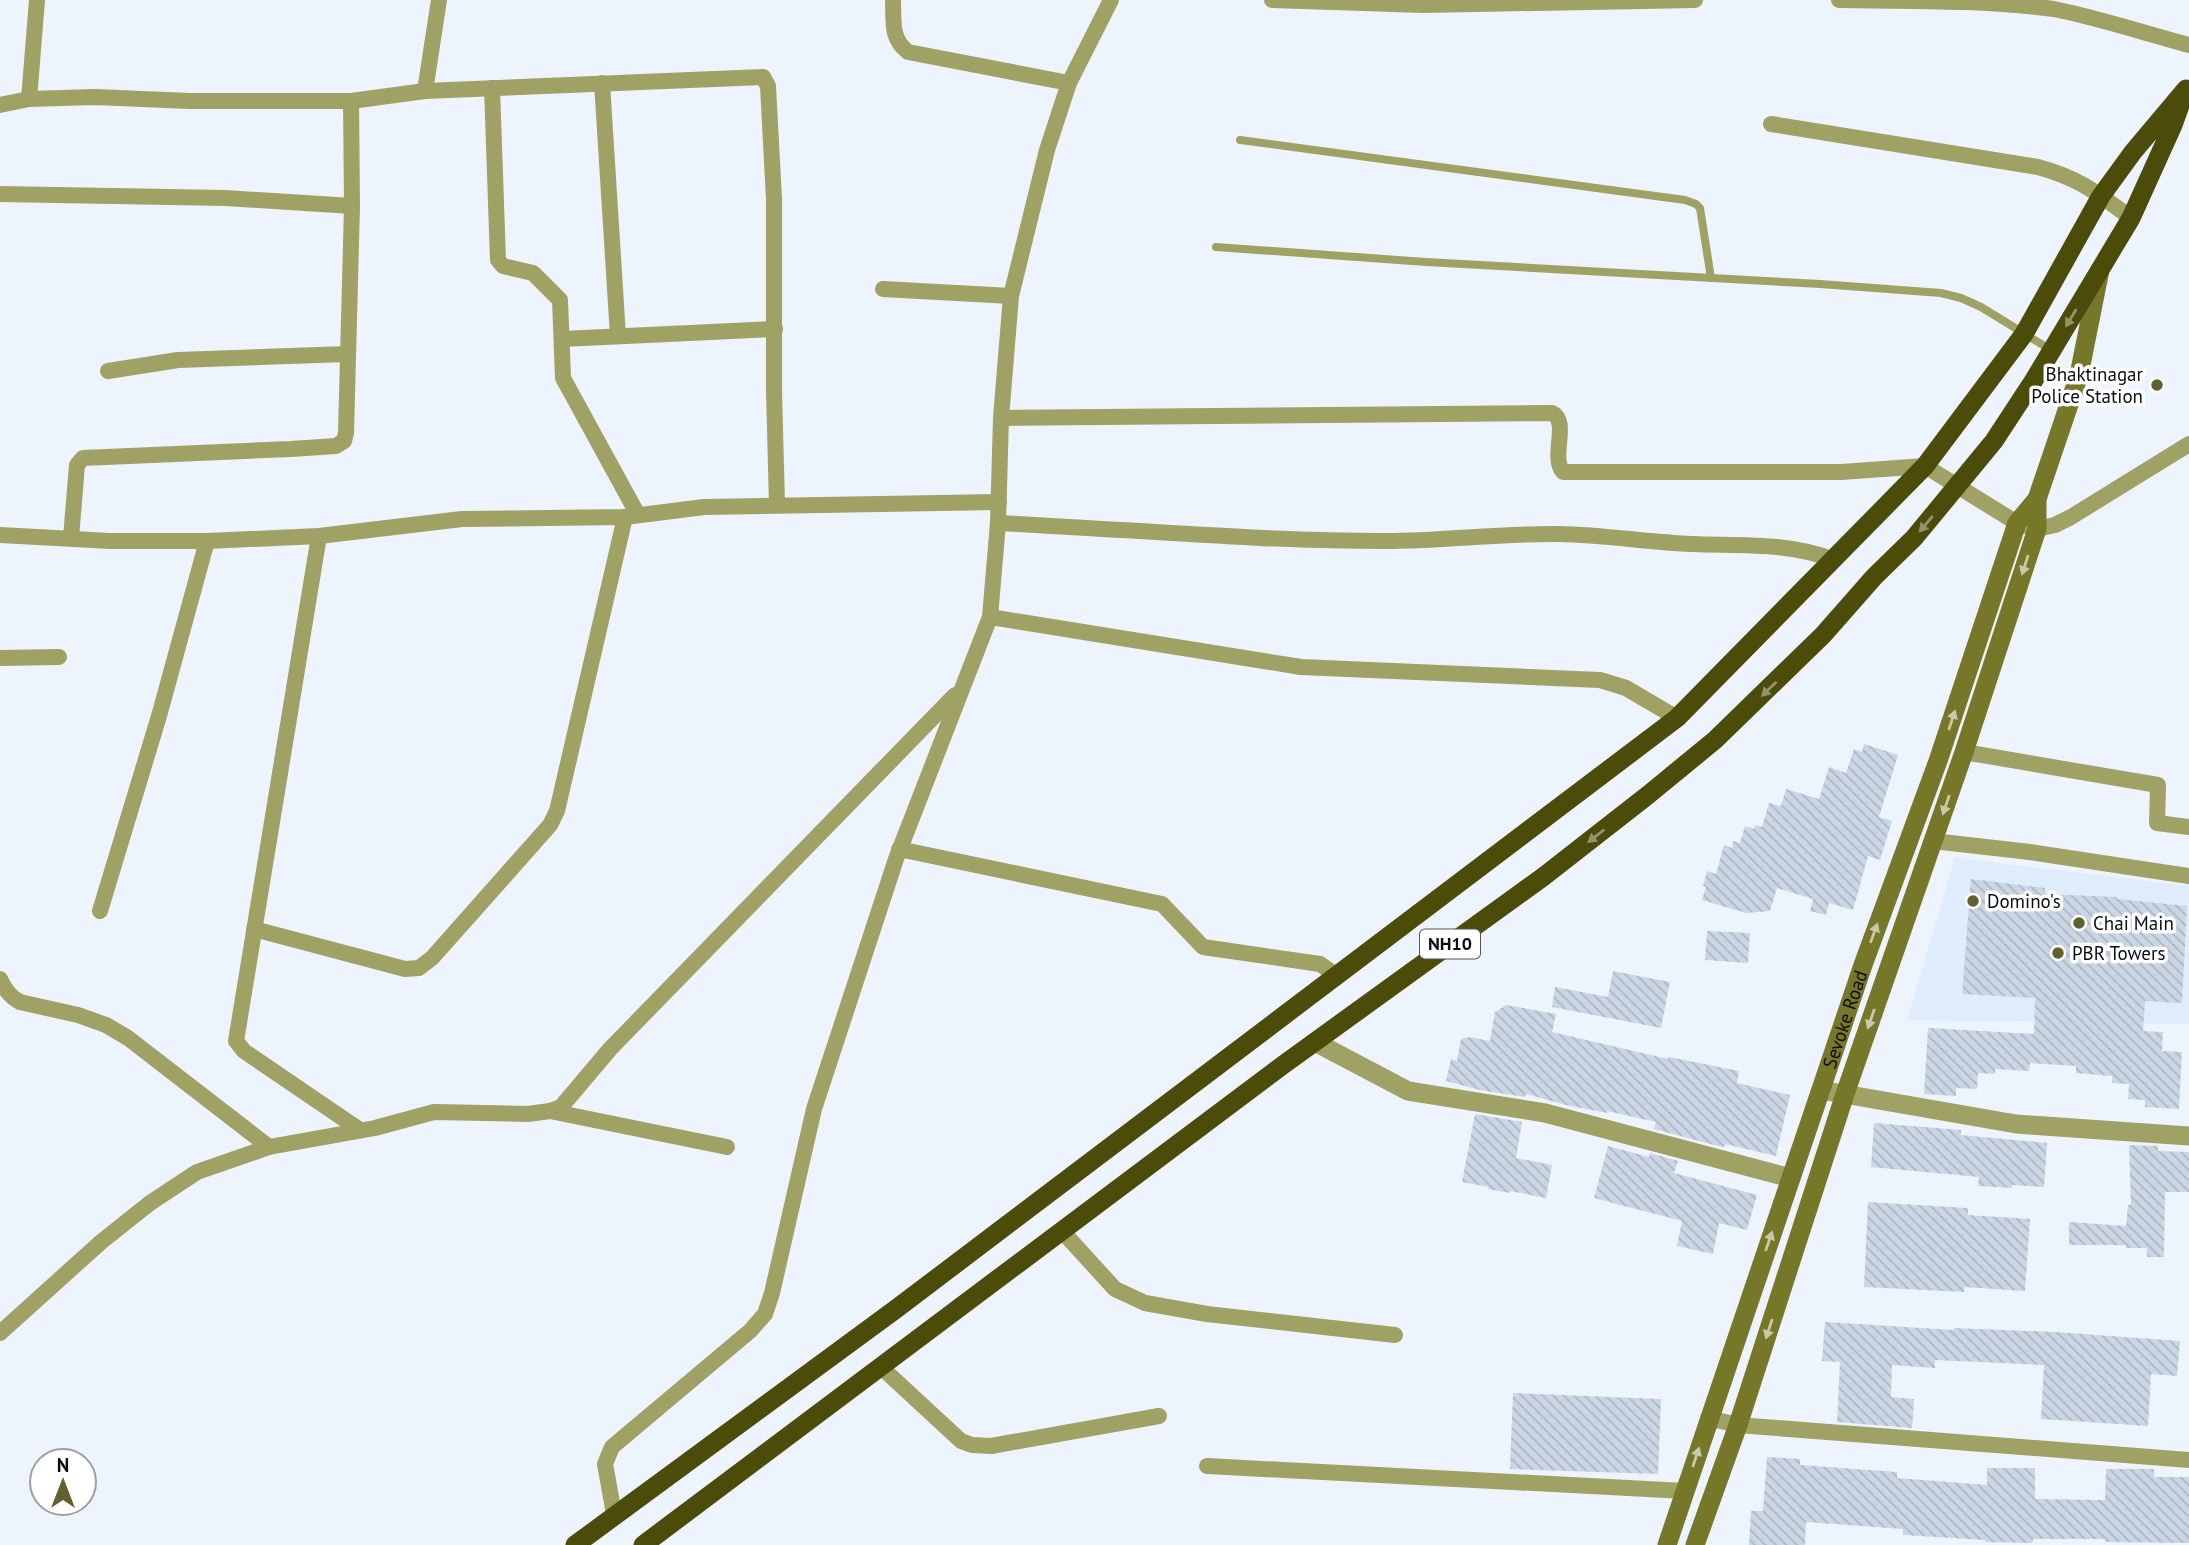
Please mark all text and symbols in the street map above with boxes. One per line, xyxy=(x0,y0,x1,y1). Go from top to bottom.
one-way arrow xyxy=(2065,309,2077,328)
place label: Bhaktinagar Police Station xyxy=(2031,362,2144,408)
marker: Bhaktinagar Police Station xyxy=(2149,377,2165,393)
one-way arrow xyxy=(1918,515,1934,533)
one-way arrow xyxy=(2019,555,2030,576)
one-way arrow xyxy=(1761,680,1778,696)
one-way arrow xyxy=(1947,709,1958,730)
one-way arrow xyxy=(1940,794,1951,815)
one-way arrow xyxy=(1587,828,1605,842)
place label: Domino's xyxy=(1987,889,2061,913)
marker: Domino's xyxy=(1965,893,1981,909)
place label: Chai Main xyxy=(2093,911,2174,935)
marker: Chai Main xyxy=(2071,915,2087,931)
one-way arrow xyxy=(1869,923,1880,944)
road number: NH10 xyxy=(1420,930,1480,959)
place label: PBR Towers xyxy=(2072,941,2165,965)
marker: PBR Towers xyxy=(2050,945,2066,961)
street label: Sevoke Road xyxy=(1817,967,1872,1072)
one-way arrow xyxy=(1865,1009,1876,1030)
one-way arrow xyxy=(1764,1231,1775,1252)
one-way arrow xyxy=(1763,1318,1774,1339)
one-way arrow xyxy=(1691,1446,1702,1467)
north arrow xyxy=(28,1447,98,1517)
text: N xyxy=(57,1453,69,1477)

